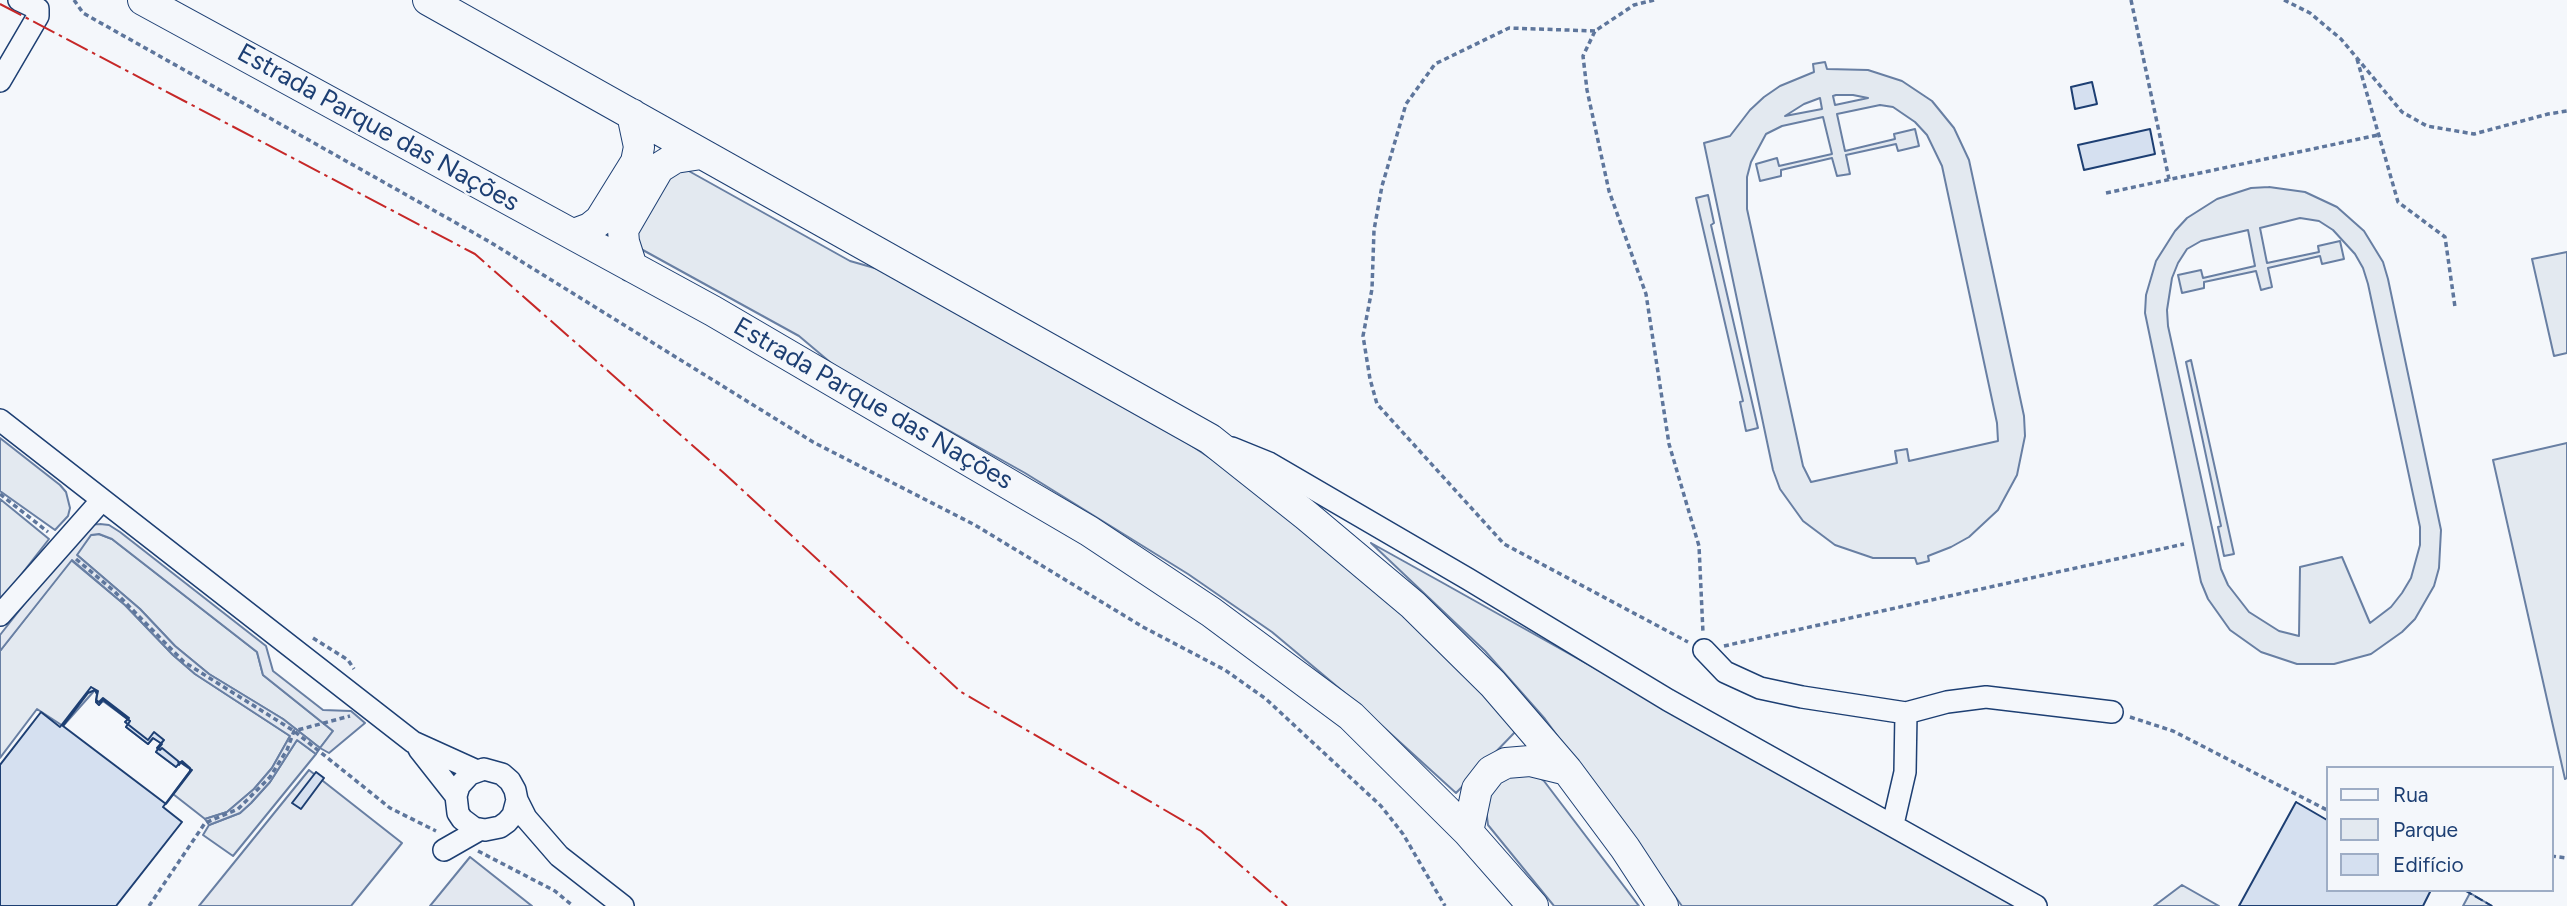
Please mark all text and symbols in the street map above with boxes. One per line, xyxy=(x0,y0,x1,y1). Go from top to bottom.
street label: Estrada Parque das Nações xyxy=(232,37,524,219)
street label: Estrada Parque das Nações xyxy=(728,311,1018,497)
legend xyxy=(2326,766,2553,892)
text: Rua xyxy=(2393,782,2429,807)
text: Parque xyxy=(2393,817,2458,842)
text: Edifício xyxy=(2393,852,2464,877)

